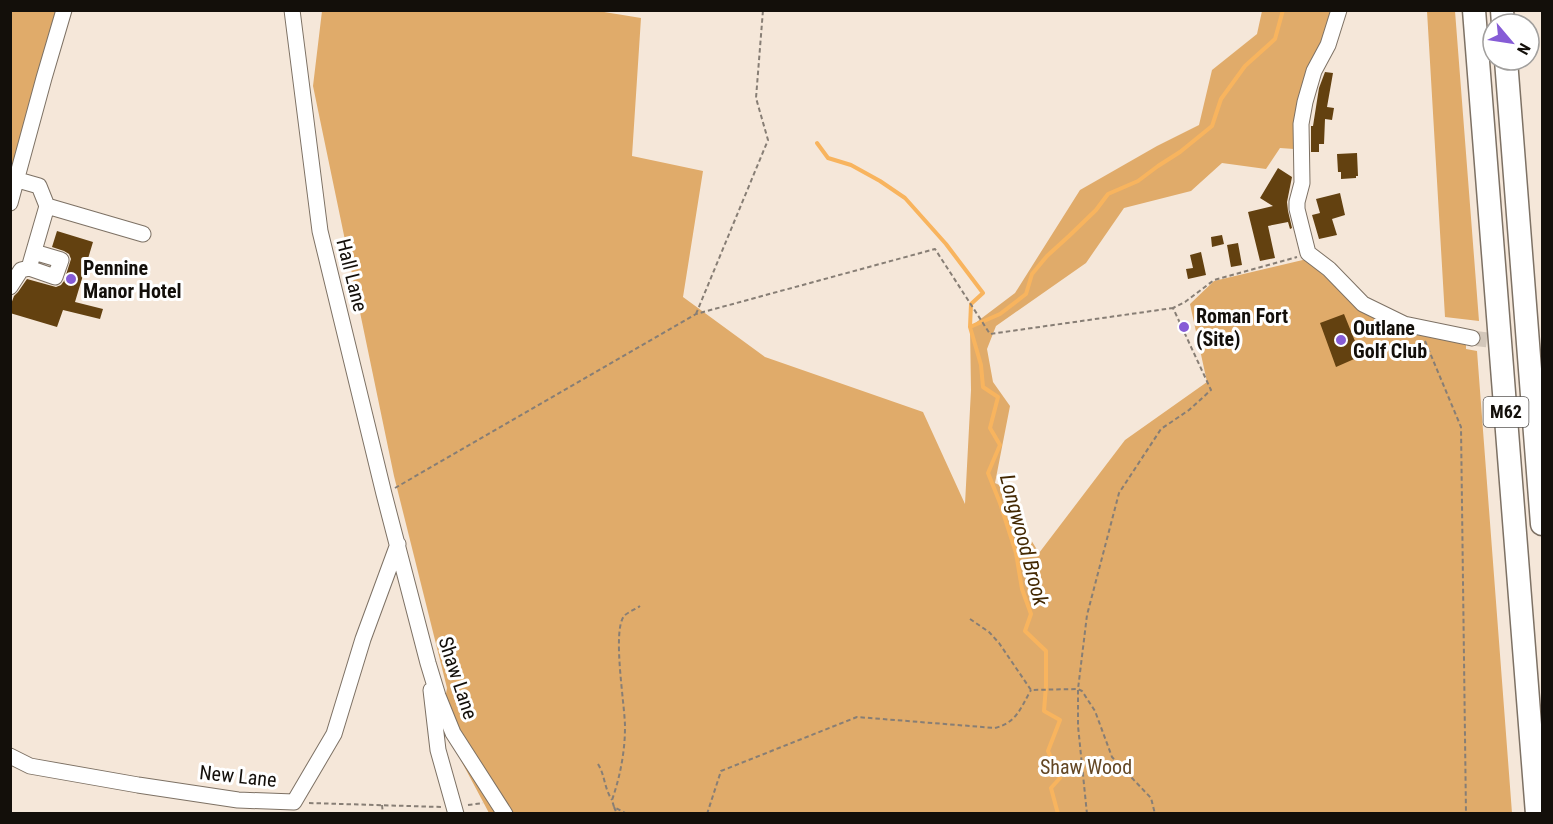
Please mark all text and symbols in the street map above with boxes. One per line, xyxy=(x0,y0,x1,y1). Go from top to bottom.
north arrow xyxy=(1481,12,1541,72)
text: N xyxy=(1513,40,1534,58)
street label: Hall Lane xyxy=(331,236,373,314)
place label: Pennine Manor Hotel xyxy=(83,256,182,303)
marker: Pennine Manor Hotel xyxy=(64,272,78,286)
place label: Roman Fort (Site) xyxy=(1196,304,1288,351)
place label: Outlane Golf Club xyxy=(1353,316,1427,363)
marker: Roman Fort (Site) xyxy=(1177,320,1191,334)
marker: Outlane Golf Club xyxy=(1334,333,1348,347)
road number: M62 xyxy=(1484,397,1528,427)
water label: Longwood Brook xyxy=(995,472,1053,609)
street label: Shaw Lane xyxy=(433,634,483,722)
park label: Shaw Wood xyxy=(1040,755,1132,779)
street label: New Lane xyxy=(198,760,278,792)

